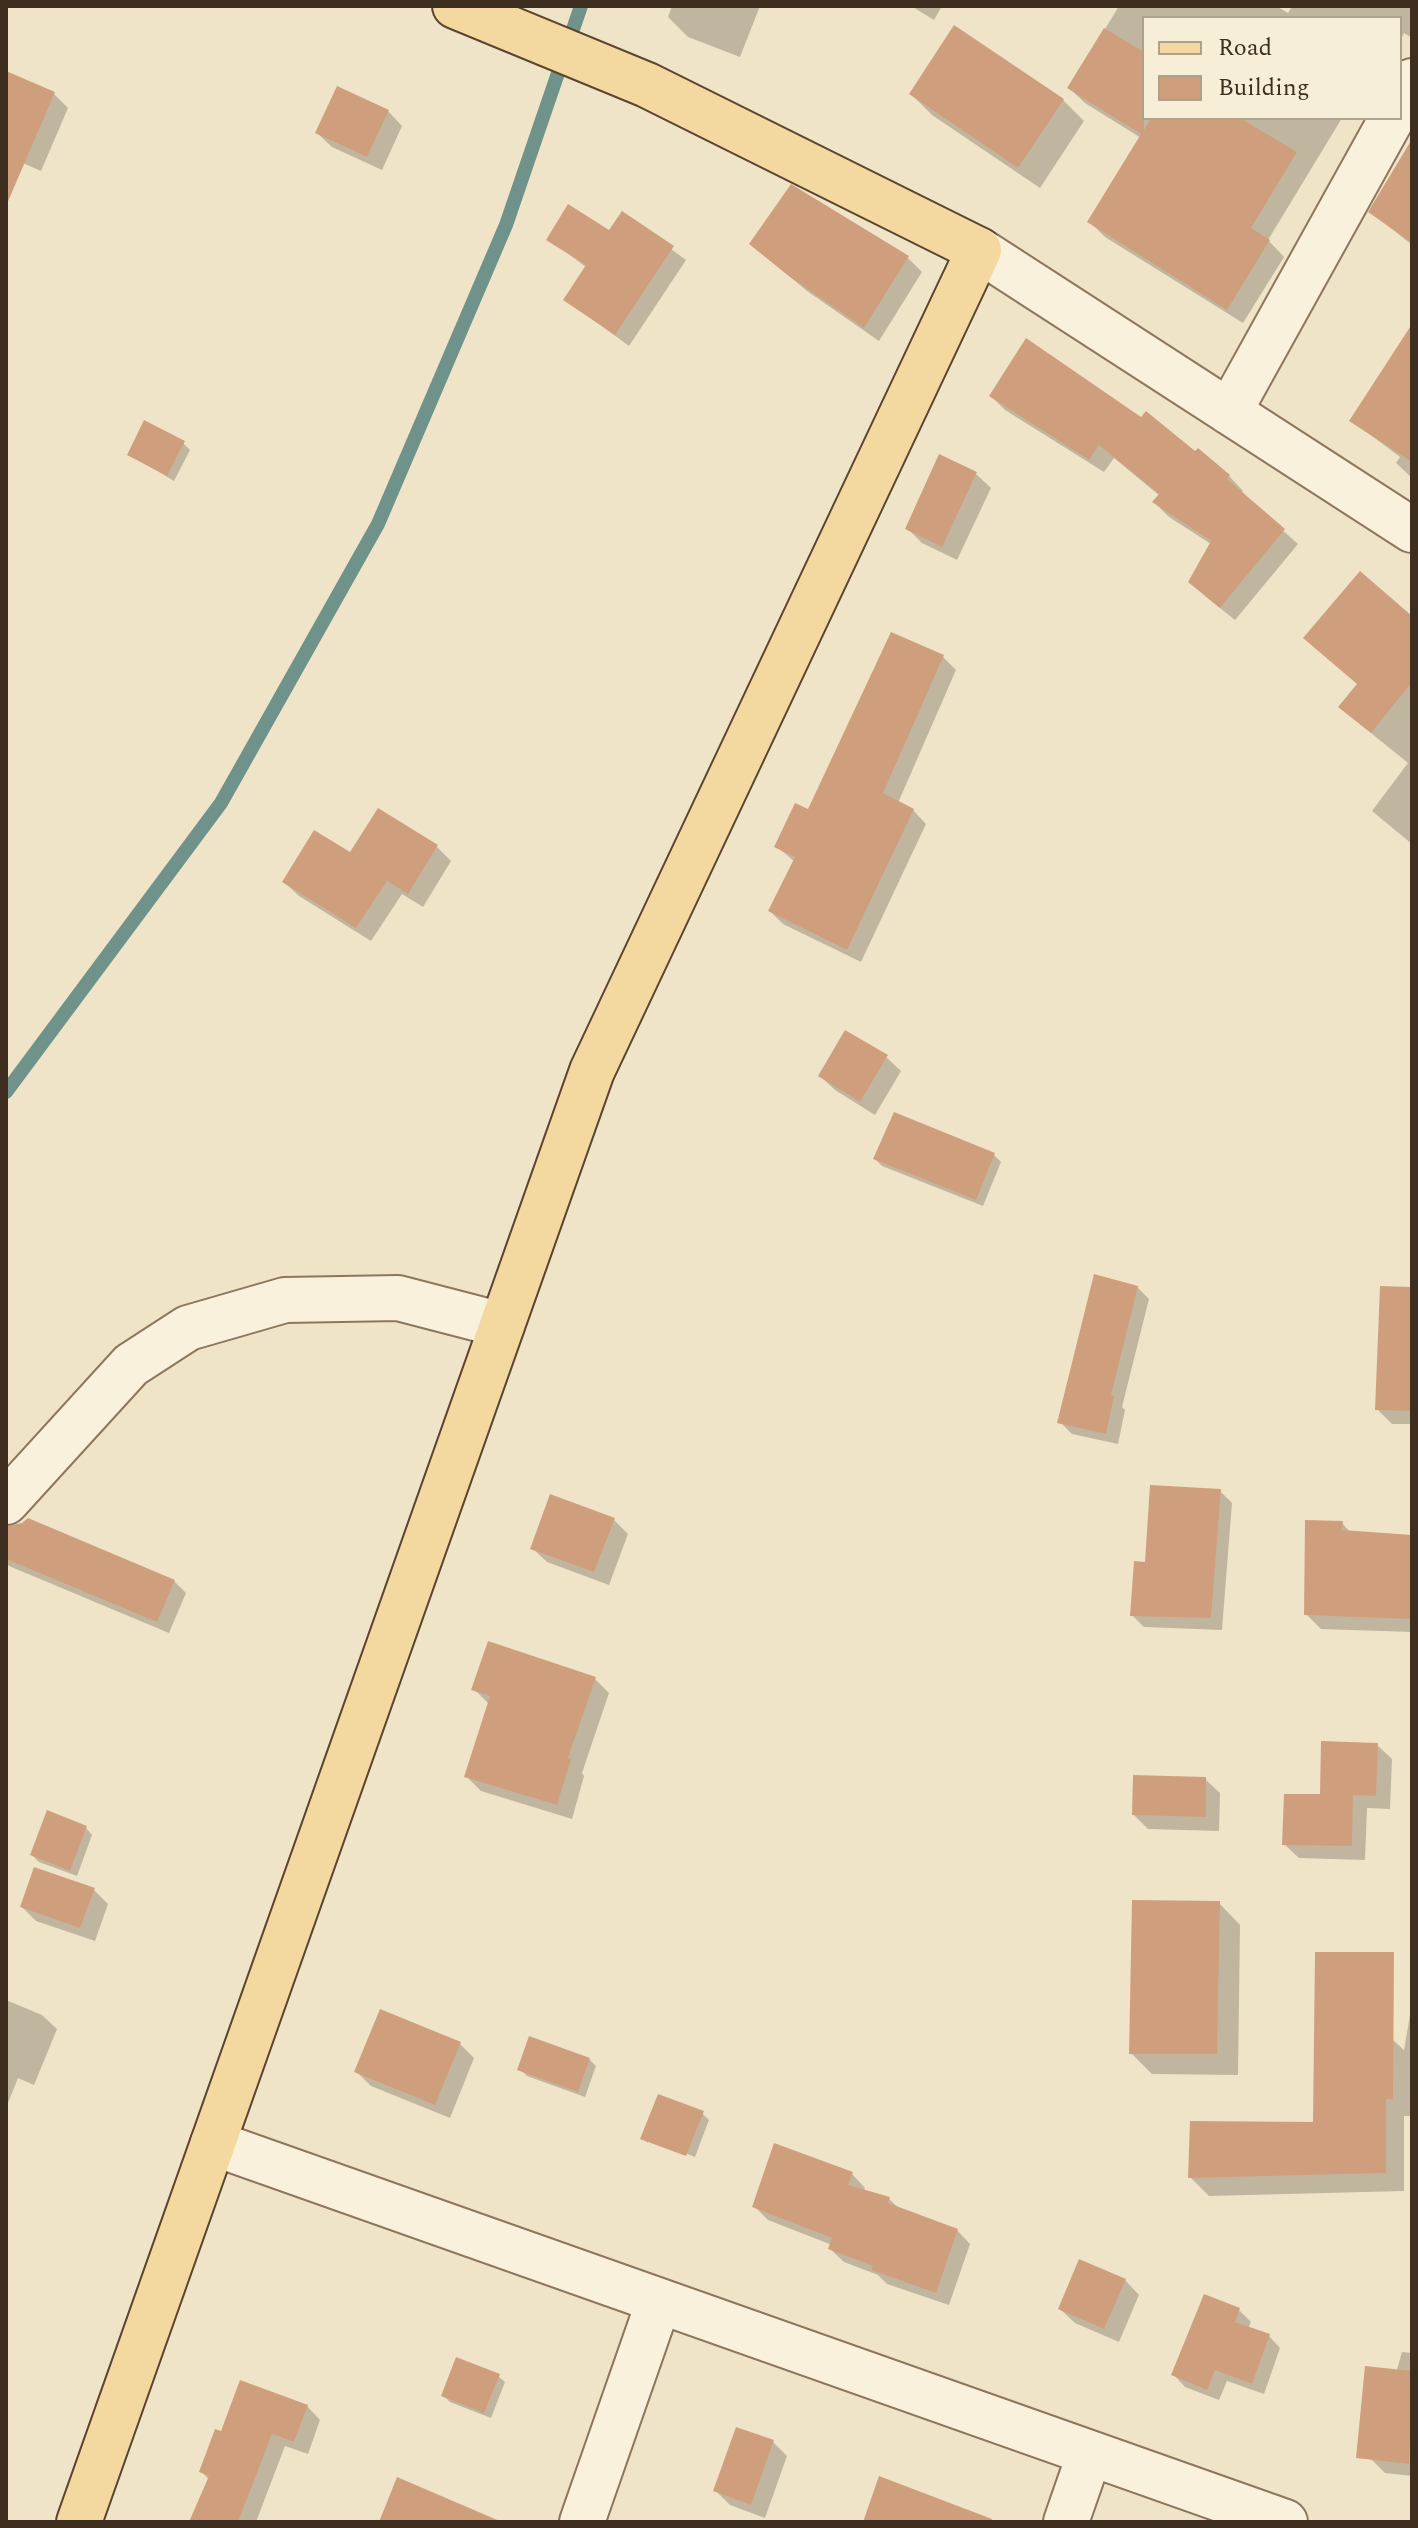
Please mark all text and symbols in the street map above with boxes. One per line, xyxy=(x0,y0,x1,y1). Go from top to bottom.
legend xyxy=(1142,16,1402,120)
text: Road xyxy=(1218,30,1272,66)
text: Building xyxy=(1218,70,1310,106)

